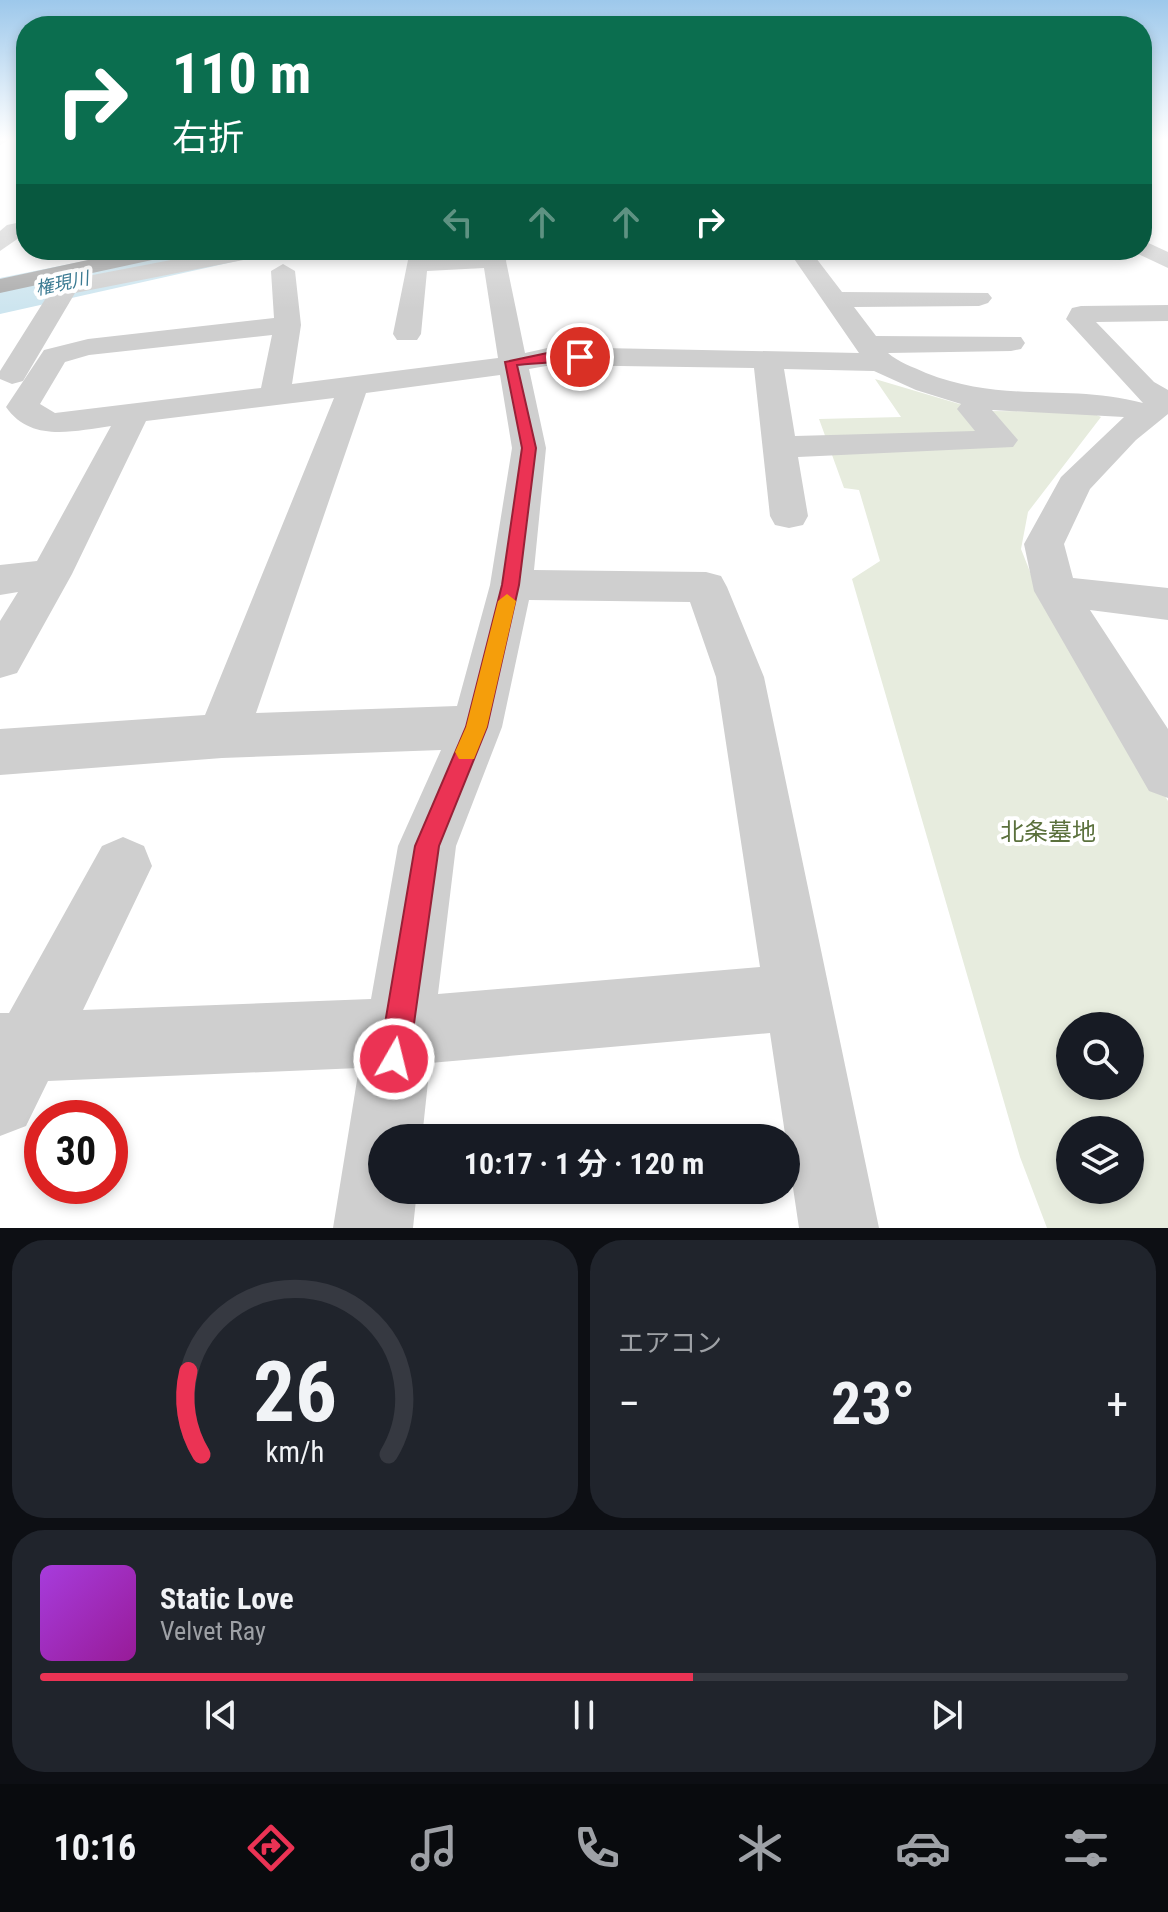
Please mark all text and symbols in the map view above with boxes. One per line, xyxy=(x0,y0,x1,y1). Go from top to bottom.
text: 110 m xyxy=(172,41,311,107)
icon: right xyxy=(40,48,144,152)
text: 右折 xyxy=(172,117,244,159)
icon: left xyxy=(436,200,480,244)
icon: ahead xyxy=(520,200,564,244)
icon: ahead xyxy=(604,200,648,244)
icon: right xyxy=(688,200,732,244)
water label: 権現川 xyxy=(33,267,93,299)
pin xyxy=(546,323,614,391)
icon: arrive xyxy=(558,335,602,379)
park label: 北条墓地 xyxy=(1000,818,1096,846)
map controls xyxy=(1056,1012,1144,1204)
button: search xyxy=(1056,1012,1144,1100)
position arrow xyxy=(352,1017,436,1101)
speed limit sign: 30 xyxy=(24,1100,128,1204)
button: layers xyxy=(1056,1116,1144,1204)
text: 10:17 · 1 分 · 120 m xyxy=(464,1146,704,1181)
text: エアコン xyxy=(618,1328,722,1358)
text: 26 xyxy=(253,1344,337,1441)
text: 23° xyxy=(831,1368,915,1439)
text: − xyxy=(618,1378,640,1430)
text: + xyxy=(1106,1378,1128,1430)
text: km/h xyxy=(266,1435,324,1469)
text: Static Love xyxy=(160,1581,294,1616)
text: Velvet Ray xyxy=(160,1616,266,1646)
icon: previous xyxy=(199,1693,243,1737)
icon: pause xyxy=(562,1693,606,1737)
icon: next xyxy=(925,1693,969,1737)
icon: directions xyxy=(243,1820,299,1876)
icon: music xyxy=(406,1820,462,1876)
icon: phone xyxy=(569,1820,625,1876)
icon: climate xyxy=(732,1820,788,1876)
icon: car xyxy=(895,1820,951,1876)
icon: filters xyxy=(1058,1820,1114,1876)
text: 10:16 xyxy=(54,1827,136,1869)

